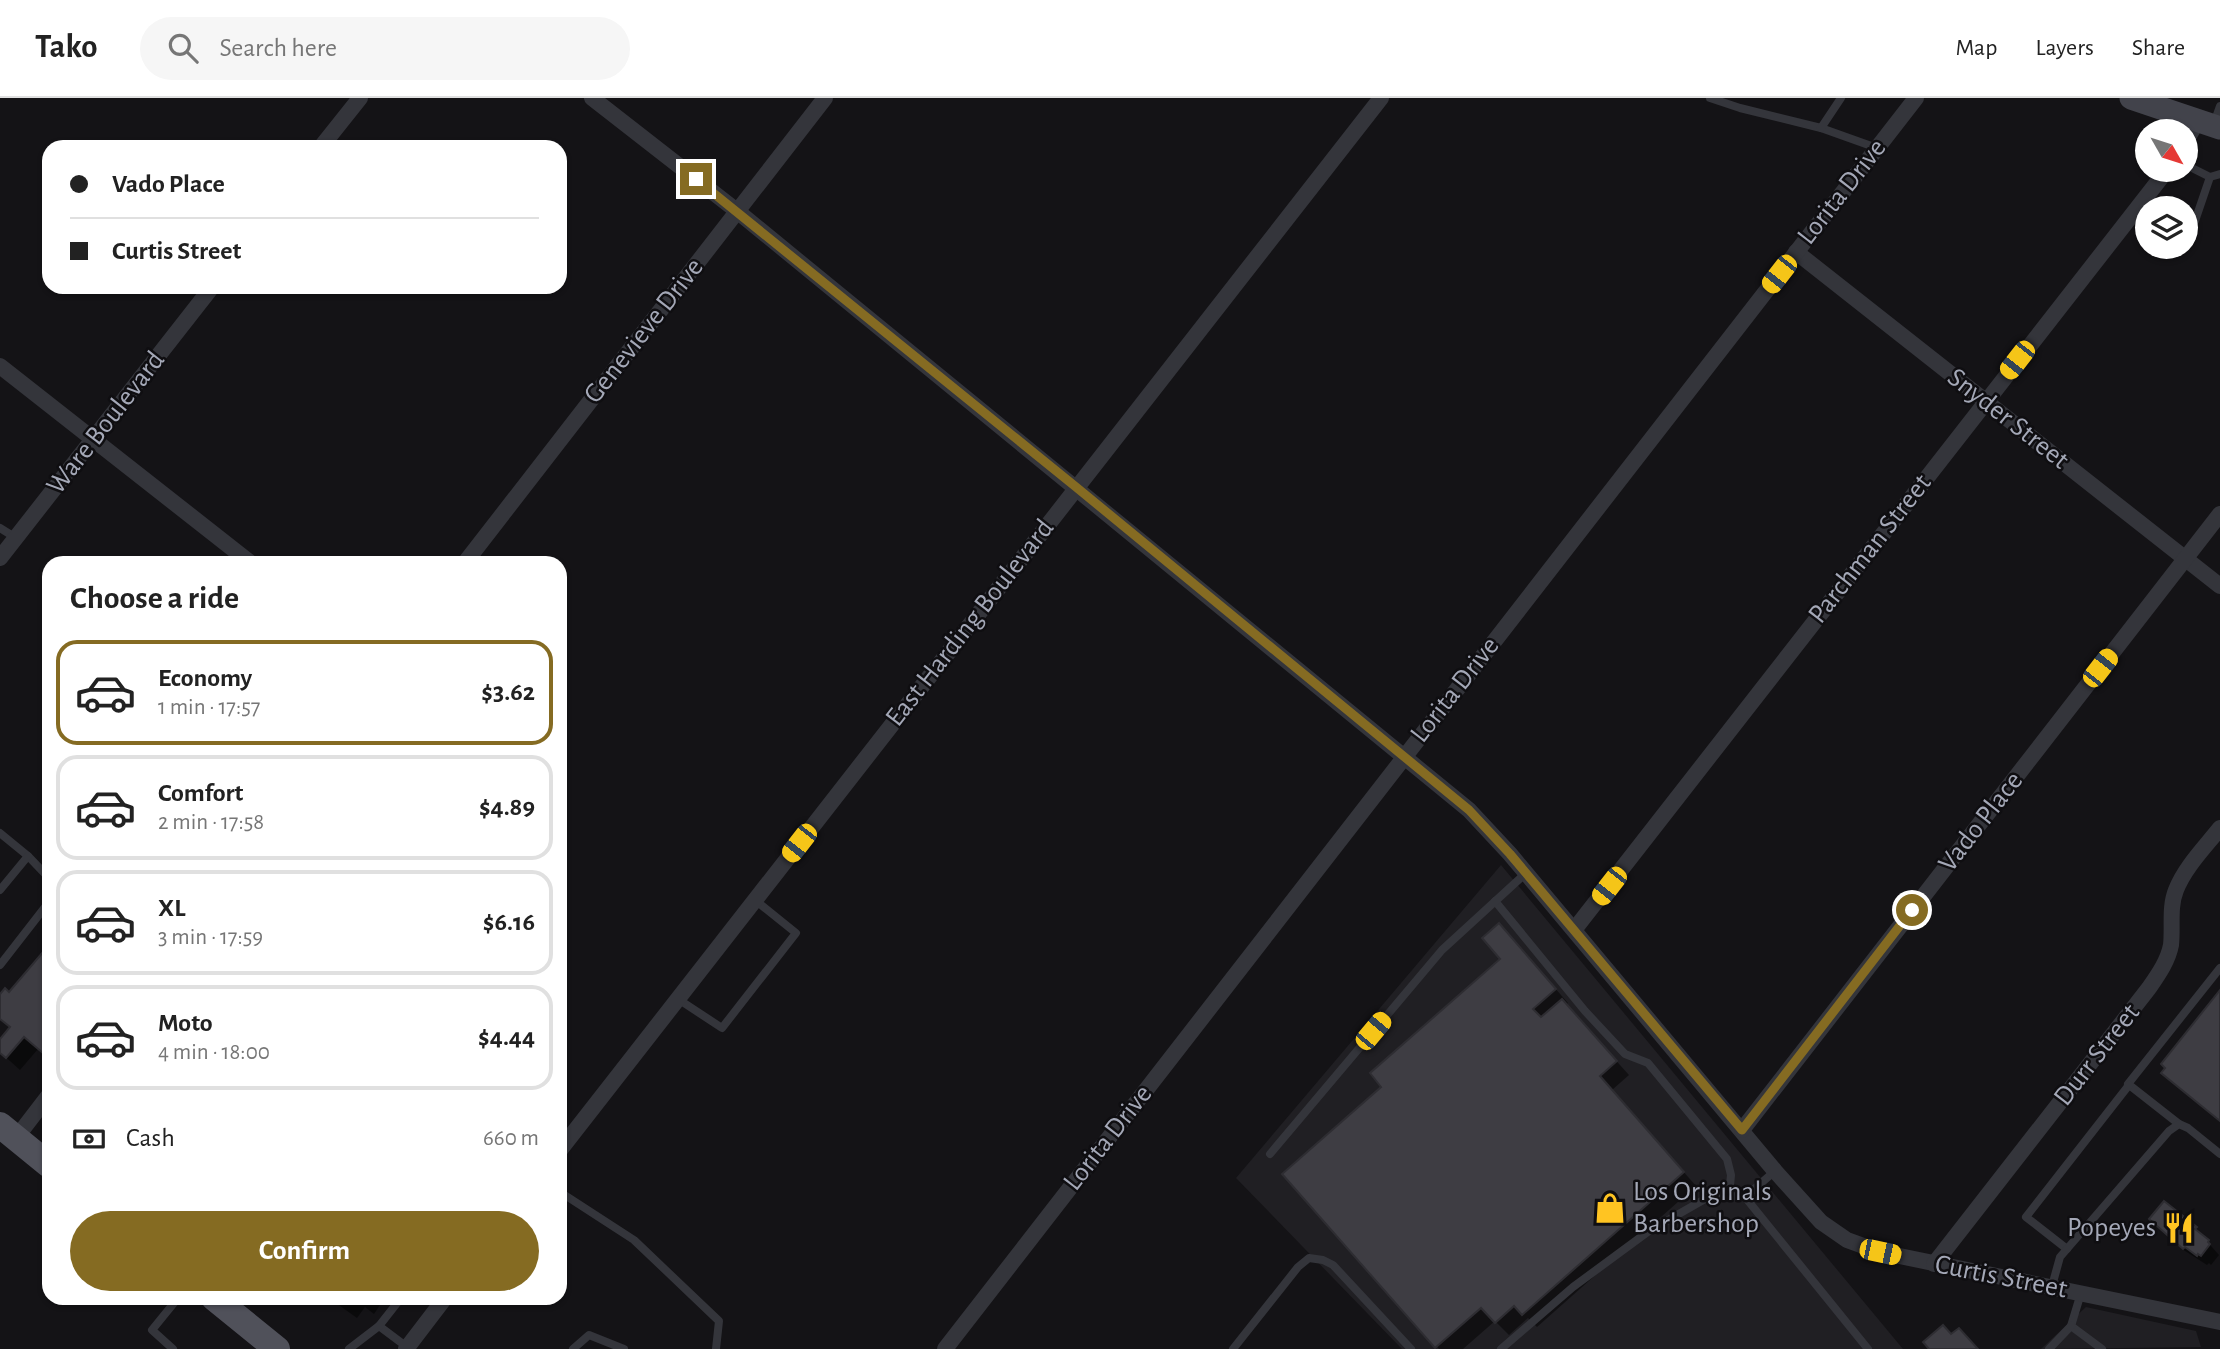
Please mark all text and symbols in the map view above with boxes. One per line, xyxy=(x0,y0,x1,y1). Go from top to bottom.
search box xyxy=(140,17,630,80)
icon: search xyxy=(164,29,202,67)
text: Tako xyxy=(35,31,98,64)
text: Search here xyxy=(220,35,337,61)
text: Map xyxy=(1955,36,1997,60)
text: Layers xyxy=(2035,36,2094,60)
text: Share xyxy=(2132,36,2185,60)
north arrow xyxy=(2135,119,2198,182)
map controls xyxy=(2135,119,2198,259)
street label: Lorita Drive xyxy=(1792,134,1892,250)
route end xyxy=(680,163,712,195)
text: Vado Place xyxy=(112,171,225,197)
button: layers xyxy=(2135,196,2198,259)
text: Curtis Street xyxy=(112,238,241,264)
car xyxy=(1758,251,1801,297)
street label: Genevieve Drive xyxy=(579,253,709,409)
car xyxy=(1996,337,2039,383)
street label: Ware Boulevard xyxy=(42,346,170,500)
street label: Snyder Street xyxy=(1942,363,2074,475)
street label: Parchman Street xyxy=(1803,469,1937,629)
street label: East Harding Boulevard xyxy=(881,514,1059,732)
text: Choose a ride xyxy=(70,582,239,614)
street label: Lorita Drive xyxy=(1405,632,1505,748)
car xyxy=(2079,645,2122,691)
icon: car xyxy=(74,661,137,724)
text: Economy xyxy=(158,665,252,691)
text: $3.62 xyxy=(481,679,535,705)
text: 1 min · 17:57 xyxy=(158,696,260,719)
street label: Vado Place xyxy=(1934,767,2028,877)
icon: car xyxy=(74,776,137,839)
text: Comfort xyxy=(158,780,243,806)
text: $4.89 xyxy=(479,794,535,820)
text: 2 min · 17:58 xyxy=(158,811,264,834)
car xyxy=(778,820,821,866)
car xyxy=(1588,863,1631,909)
icon: car xyxy=(74,891,137,954)
route start xyxy=(1896,894,1928,926)
text: XL xyxy=(158,895,185,921)
text: $6.16 xyxy=(483,909,535,935)
text: 3 min · 17:59 xyxy=(158,926,263,949)
street label: Durr Street xyxy=(2049,999,2145,1111)
icon: car xyxy=(74,1006,137,1069)
car xyxy=(1352,1008,1395,1054)
text: Moto xyxy=(158,1010,213,1036)
text: $4.44 xyxy=(478,1024,535,1050)
text: 4 min · 18:00 xyxy=(158,1041,270,1064)
street label: Lorita Drive xyxy=(1058,1080,1158,1196)
icon: cash xyxy=(70,1120,108,1158)
text: Cash xyxy=(126,1125,175,1151)
text: 660 m xyxy=(483,1127,539,1150)
place label: Los Originals Barbershop xyxy=(1633,1178,1772,1238)
shop icon: Los Originals Barbershop xyxy=(1593,1191,1627,1225)
button: Confirm xyxy=(70,1211,539,1291)
restaurant icon: Popeyes xyxy=(2162,1211,2196,1245)
place label: Popeyes xyxy=(2067,1214,2156,1242)
car xyxy=(1858,1237,1903,1267)
street label: Curtis Street xyxy=(1933,1250,2069,1304)

